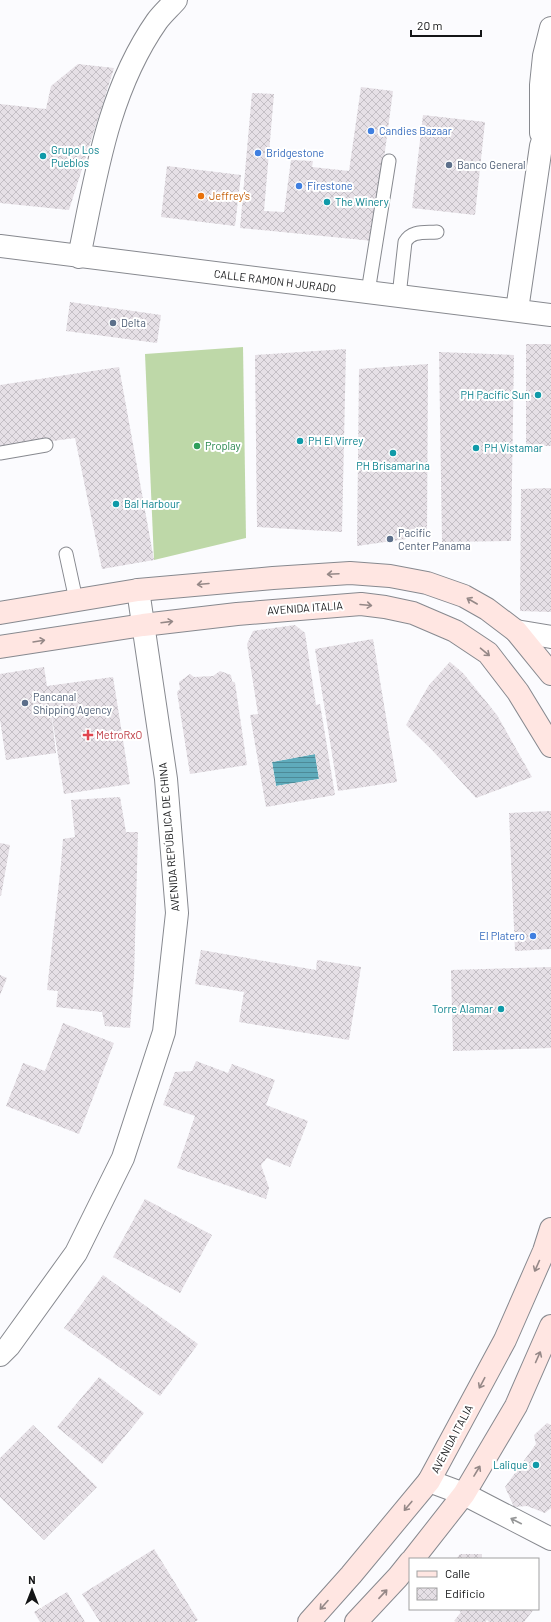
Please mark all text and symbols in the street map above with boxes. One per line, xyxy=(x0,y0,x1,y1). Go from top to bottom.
scale bar xyxy=(411,12,481,38)
text: 20 m xyxy=(417,18,443,32)
place label: Candies Bazaar xyxy=(379,124,452,137)
marker: Candies Bazaar xyxy=(366,126,376,136)
place label: Grupo Los Pueblos xyxy=(51,143,99,169)
place label: Bridgestone xyxy=(266,146,324,159)
marker: Bridgestone xyxy=(253,148,263,158)
marker: Grupo Los Pueblos xyxy=(38,151,48,161)
place label: Banco General xyxy=(457,158,526,171)
marker: Banco General xyxy=(444,160,454,170)
place label: Firestone xyxy=(307,179,353,192)
marker: Firestone xyxy=(294,181,304,191)
place label: Jeffrey's xyxy=(209,189,250,202)
marker: Jeffrey's xyxy=(196,191,206,201)
place label: The Winery xyxy=(335,195,389,208)
marker: The Winery xyxy=(322,197,332,207)
street label: CALLE RAMON H JURADO xyxy=(213,267,337,294)
place label: Delta xyxy=(121,316,146,329)
marker: Delta xyxy=(108,318,118,328)
place label: PH Pacific Sun xyxy=(461,388,530,401)
marker: PH Pacific Sun xyxy=(533,390,543,400)
place label: PH El Virrey xyxy=(308,434,363,447)
marker: PH El Virrey xyxy=(295,436,305,446)
place label: Proplay xyxy=(205,439,241,452)
marker: Proplay xyxy=(192,441,202,451)
place label: PH Vistamar xyxy=(484,441,543,454)
marker: PH Vistamar xyxy=(471,443,481,453)
marker: PH Brisamarina xyxy=(388,448,398,458)
place label: PH Brisamarina xyxy=(356,459,430,472)
place label: Bal Harbour xyxy=(124,497,180,510)
marker: Bal Harbour xyxy=(111,499,121,509)
place label: Pacific Center Panama xyxy=(398,526,471,552)
marker: Pacific Center Panama xyxy=(385,534,395,544)
one-way arrow xyxy=(327,571,340,578)
one-way arrow xyxy=(197,580,210,588)
one-way arrow xyxy=(466,596,478,604)
street label: AVENIDA ITALIA xyxy=(267,598,344,617)
one-way arrow xyxy=(359,601,372,608)
one-way arrow xyxy=(160,618,173,626)
one-way arrow xyxy=(32,637,45,645)
one-way arrow xyxy=(480,647,490,656)
place label: Pancanal Shipping Agency xyxy=(33,690,112,716)
marker: Pancanal Shipping Agency xyxy=(20,698,30,708)
place label: MetroRxO xyxy=(96,728,143,741)
marker: MetroRxO xyxy=(83,730,93,740)
street label: AVENIDA REPÚBLICA DE CHINA xyxy=(155,762,182,912)
place label: El Platero xyxy=(479,929,525,942)
marker: El Platero xyxy=(528,931,538,941)
place label: Torre Alamar xyxy=(432,1002,493,1015)
marker: Torre Alamar xyxy=(496,1004,506,1014)
one-way arrow xyxy=(533,1259,541,1271)
one-way arrow xyxy=(535,1351,542,1363)
one-way arrow xyxy=(478,1377,485,1389)
street label: AVENIDA ITALIA xyxy=(428,1402,475,1475)
place label: Lalique xyxy=(493,1458,528,1471)
marker: Lalique xyxy=(531,1460,541,1470)
one-way arrow xyxy=(474,1465,482,1477)
one-way arrow xyxy=(404,1501,413,1512)
one-way arrow xyxy=(511,1517,523,1524)
legend xyxy=(409,1558,539,1610)
text: Calle xyxy=(445,1566,470,1580)
north arrow xyxy=(12,1570,52,1610)
text: N xyxy=(28,1573,36,1586)
text: Edificio xyxy=(445,1586,485,1600)
one-way arrow xyxy=(378,1589,388,1599)
one-way arrow xyxy=(319,1600,329,1610)

